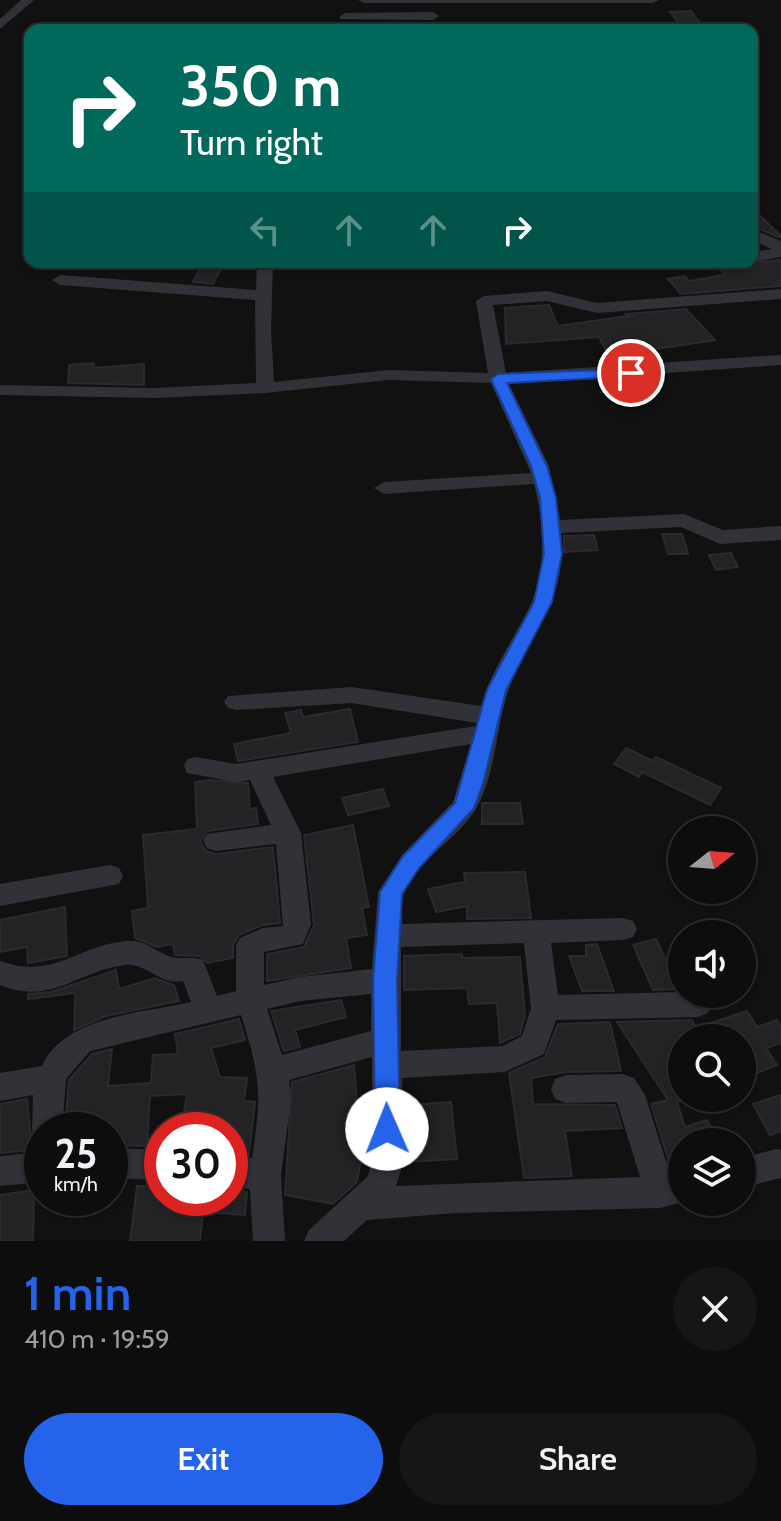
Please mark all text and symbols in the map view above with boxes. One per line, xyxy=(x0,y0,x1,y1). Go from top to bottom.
text: 350 m xyxy=(180,52,341,120)
icon: right xyxy=(48,56,152,160)
text: Turn right xyxy=(180,120,323,164)
icon: left xyxy=(243,208,287,252)
icon: ahead xyxy=(327,208,371,252)
icon: ahead xyxy=(411,208,455,252)
icon: right xyxy=(495,208,539,252)
pin xyxy=(597,339,665,407)
icon: arrive xyxy=(609,351,653,395)
north arrow xyxy=(668,816,756,904)
map controls xyxy=(668,816,756,1216)
button: sound xyxy=(668,920,756,1008)
button: search xyxy=(668,1024,756,1112)
position arrow xyxy=(345,1087,429,1171)
speed limit sign: 30 xyxy=(144,1112,248,1216)
button: layers xyxy=(668,1128,756,1216)
text: 25 xyxy=(55,1129,97,1178)
text: km/h xyxy=(54,1172,98,1196)
text: 1 min xyxy=(24,1264,131,1322)
button: close xyxy=(673,1267,757,1351)
text: 410 m · 19:59 xyxy=(24,1323,170,1355)
button: Exit xyxy=(24,1413,383,1505)
button: Share xyxy=(399,1413,757,1505)

